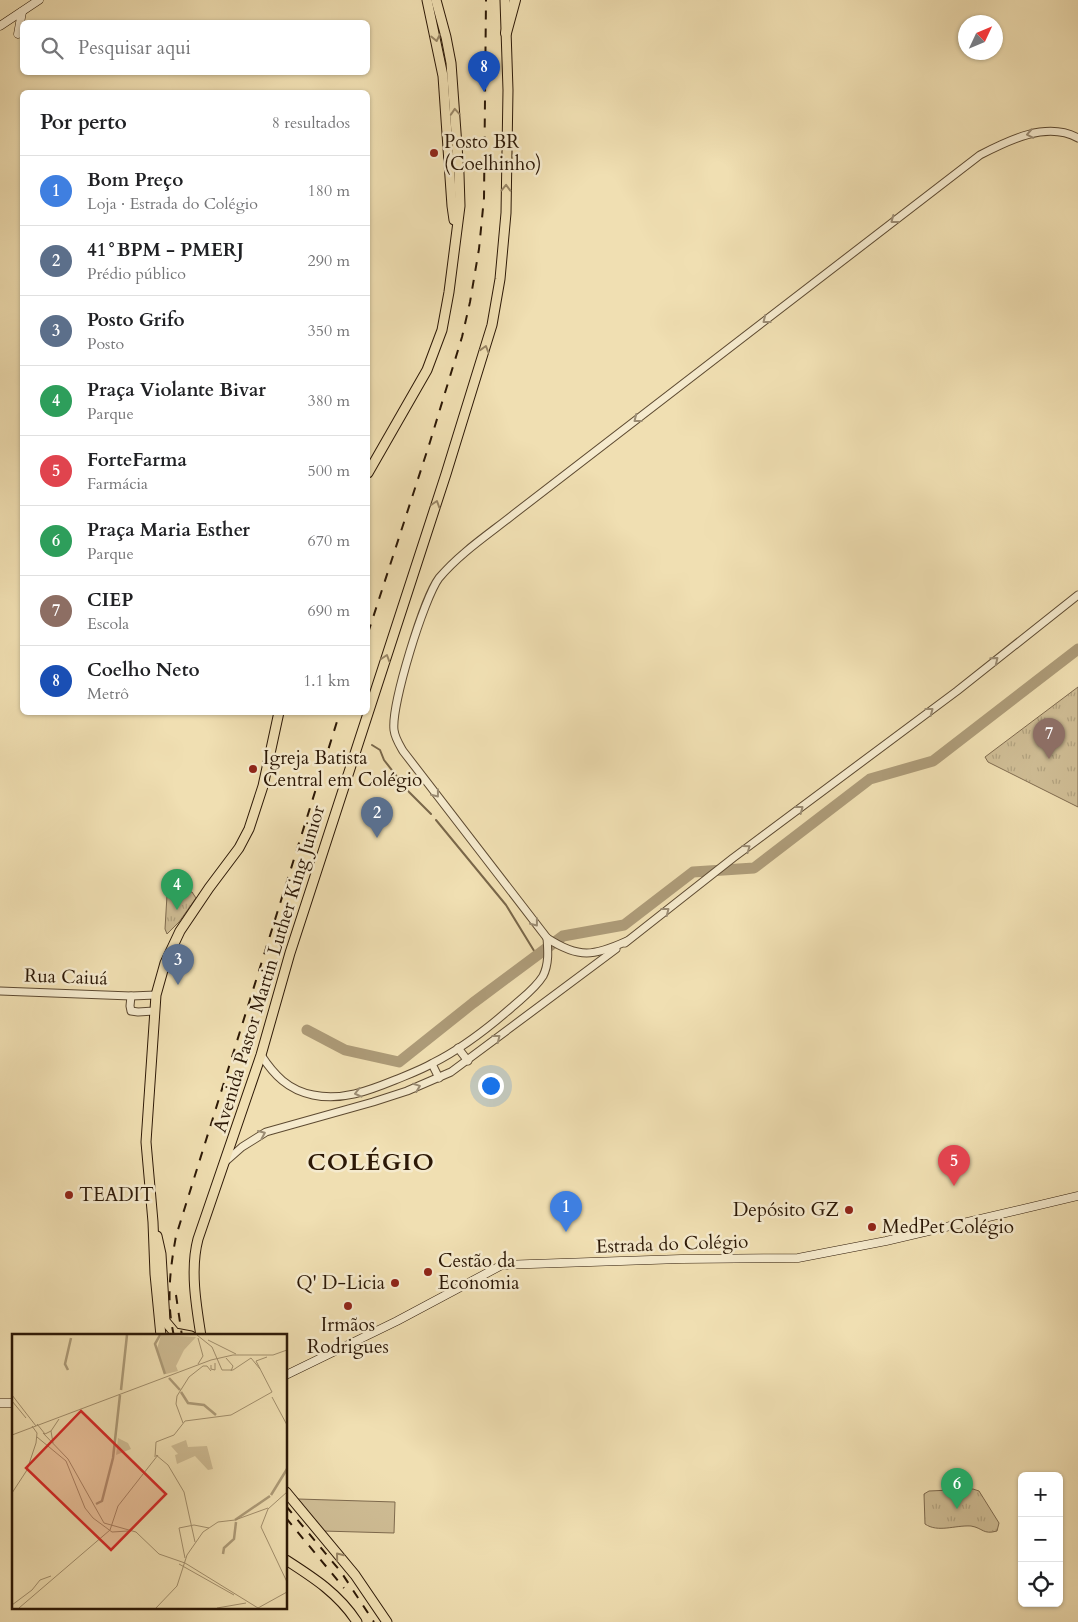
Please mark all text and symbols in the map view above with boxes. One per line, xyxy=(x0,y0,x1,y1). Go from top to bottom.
north arrow xyxy=(958,15,1003,60)
search box xyxy=(20,20,370,75)
one-way arrow xyxy=(430,33,441,42)
icon: search xyxy=(38,34,66,62)
text: Pesquisar aqui xyxy=(78,35,191,61)
pin: 8 xyxy=(468,51,500,92)
text: Por perto xyxy=(40,108,127,137)
one-way arrow xyxy=(450,108,461,116)
text: 8 resultados xyxy=(272,112,350,134)
place label: Posto BR (Coelhinho) xyxy=(444,129,542,177)
one-way arrow xyxy=(1026,129,1035,139)
marker: Posto BR (Coelhinho) xyxy=(428,147,440,159)
text: Bom Preço xyxy=(87,167,183,193)
text: 1 xyxy=(52,180,60,202)
text: 180 m xyxy=(308,180,350,202)
one-way arrow xyxy=(501,184,511,192)
text: Loja · Estrada do Colégio xyxy=(87,193,258,215)
one-way arrow xyxy=(891,215,900,223)
text: 41°BPM - PMERJ xyxy=(87,237,244,263)
text: 2 xyxy=(52,250,60,272)
text: 290 m xyxy=(308,250,350,272)
text: Prédio público xyxy=(87,263,186,285)
text: Posto Grifo xyxy=(87,307,185,333)
one-way arrow xyxy=(763,314,772,322)
text: 3 xyxy=(52,320,60,342)
text: 350 m xyxy=(308,320,350,342)
text: Posto xyxy=(87,333,124,355)
one-way arrow xyxy=(480,345,490,353)
text: Praça Violante Bivar xyxy=(87,377,266,403)
text: 4 xyxy=(52,390,60,412)
text: 380 m xyxy=(308,390,350,412)
text: Parque xyxy=(87,403,134,425)
one-way arrow xyxy=(633,413,643,422)
text: ForteFarma xyxy=(87,447,187,473)
text: 5 xyxy=(52,460,60,482)
text: 500 m xyxy=(308,460,350,482)
text: Farmácia xyxy=(87,473,148,495)
one-way arrow xyxy=(431,500,441,508)
text: Praça Maria Esther xyxy=(87,517,250,543)
text: 6 xyxy=(52,530,60,552)
text: 670 m xyxy=(308,530,350,552)
text: Parque xyxy=(87,543,134,565)
text: CIEP xyxy=(87,587,133,613)
text: 7 xyxy=(52,600,60,622)
text: 690 m xyxy=(308,600,350,622)
text: Escola xyxy=(87,613,129,635)
one-way arrow xyxy=(380,654,390,663)
text: Coelho Neto xyxy=(87,657,200,683)
one-way arrow xyxy=(989,658,998,666)
text: 8 xyxy=(52,670,60,692)
text: 1.1 km xyxy=(303,670,350,692)
text: Metrô xyxy=(87,683,129,705)
one-way arrow xyxy=(924,709,933,717)
pin: 7 xyxy=(1033,718,1065,759)
place label: Igreja Batista Central em Colégio xyxy=(263,745,422,793)
marker: Igreja Batista Central em Colégio xyxy=(247,763,259,775)
one-way arrow xyxy=(430,788,439,798)
pin: 2 xyxy=(361,797,393,838)
street label: Avenida Pastor Martin Luther King Junior xyxy=(207,802,331,1136)
one-way arrow xyxy=(794,806,804,815)
one-way arrow xyxy=(741,845,751,854)
pin: 4 xyxy=(161,869,193,910)
one-way arrow xyxy=(660,908,670,917)
one-way arrow xyxy=(530,917,538,926)
pin: 3 xyxy=(162,944,194,985)
street label: Rua Caiuá xyxy=(24,963,108,991)
one-way arrow xyxy=(491,1035,500,1043)
your location xyxy=(478,1073,504,1099)
one-way arrow xyxy=(412,1083,421,1093)
one-way arrow xyxy=(354,1088,362,1098)
one-way arrow xyxy=(256,1131,265,1141)
pin: 5 xyxy=(938,1145,970,1186)
district label: COLÉGIO xyxy=(307,1146,435,1179)
place label: TEADIT xyxy=(79,1182,154,1208)
marker: TEADIT xyxy=(63,1189,75,1201)
pin: 1 xyxy=(550,1191,582,1232)
place label: Depósito GZ xyxy=(733,1197,839,1223)
marker: Depósito GZ xyxy=(843,1204,855,1216)
place label: MedPet Colégio xyxy=(882,1214,1014,1240)
marker: MedPet Colégio xyxy=(866,1221,878,1233)
street label: Estrada do Colégio xyxy=(595,1228,749,1260)
place label: Cestão da Economia xyxy=(438,1248,519,1296)
marker: Cestão da Economia xyxy=(422,1266,434,1278)
place label: Q' D-Licia xyxy=(296,1270,385,1296)
marker: Q' D-Licia xyxy=(389,1277,401,1289)
marker: Irmãos Rodrigues xyxy=(342,1300,354,1312)
place label: Irmãos Rodrigues xyxy=(307,1312,389,1360)
inset map xyxy=(12,1334,288,1610)
pin: 6 xyxy=(941,1468,973,1509)
map controls xyxy=(1018,1472,1063,1607)
button: + xyxy=(1018,1472,1063,1517)
button: − xyxy=(1018,1517,1063,1562)
one-way arrow xyxy=(336,1553,345,1562)
button: locate xyxy=(1018,1562,1063,1607)

